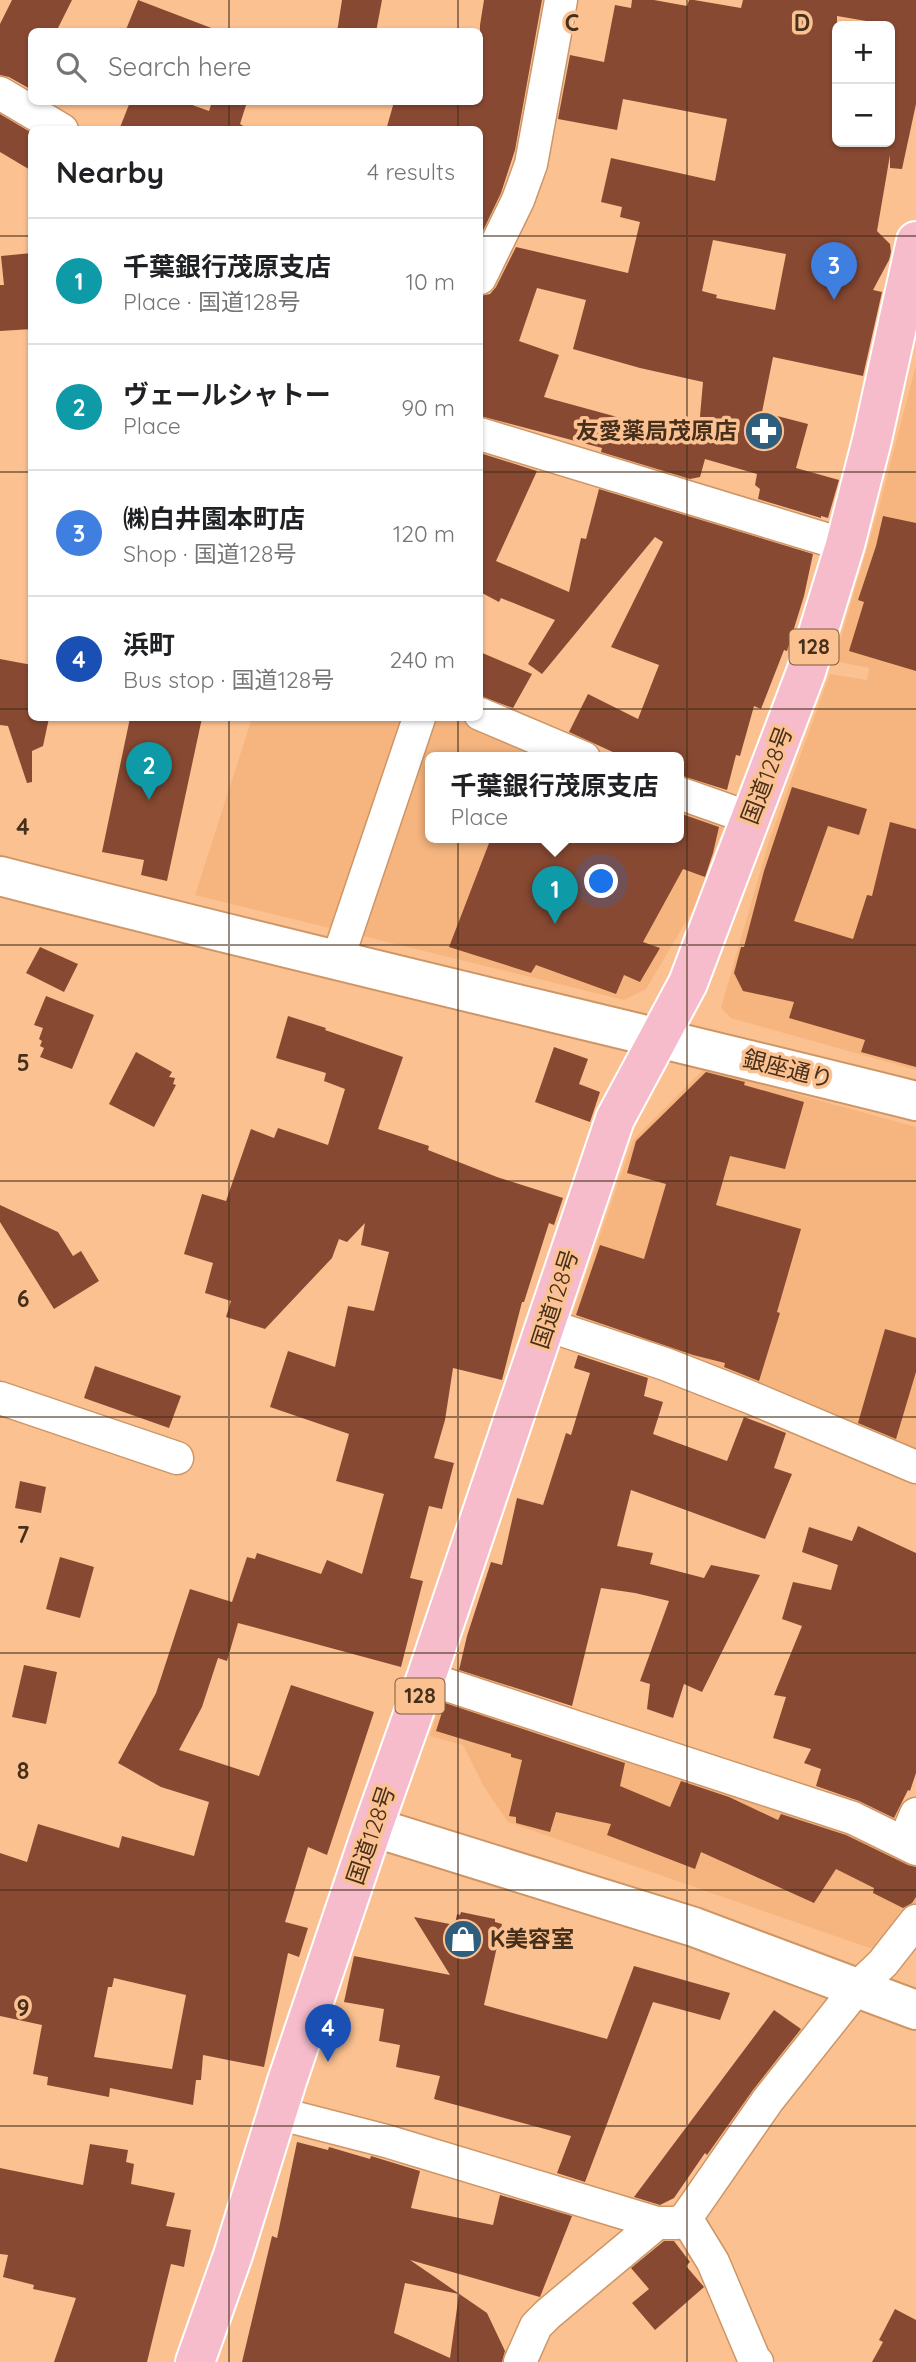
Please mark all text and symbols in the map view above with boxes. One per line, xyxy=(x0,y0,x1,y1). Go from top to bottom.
text: C xyxy=(565,8,579,37)
text: D xyxy=(794,8,810,37)
map controls xyxy=(832,21,895,147)
button: + xyxy=(832,21,895,84)
search box xyxy=(28,28,483,105)
icon: search xyxy=(52,48,90,86)
text: Search here xyxy=(108,50,252,83)
button: − xyxy=(832,84,895,147)
text: Nearby xyxy=(56,153,164,191)
text: 4 results xyxy=(367,157,455,186)
pin: 3 xyxy=(811,242,857,300)
text: 千葉銀行茂原支店 xyxy=(123,250,331,283)
text: 1 xyxy=(75,267,83,296)
text: 10 m xyxy=(406,267,455,296)
text: Place · 国道128号 xyxy=(123,287,301,316)
text: ヴェールシャトー xyxy=(123,378,331,411)
text: 2 xyxy=(72,393,86,422)
text: 90 m xyxy=(401,393,455,422)
pharmacy icon: 友愛薬局茂原店 xyxy=(743,410,785,452)
text: Place xyxy=(123,411,181,440)
place label: 友愛薬局茂原店 xyxy=(576,416,737,445)
text: ㈱白井園本町店 xyxy=(123,502,305,535)
text: 3 xyxy=(73,519,85,548)
text: 120 m xyxy=(393,519,455,548)
text: Shop · 国道128号 xyxy=(123,539,297,568)
text: 浜町 xyxy=(123,628,175,661)
road number: 128 xyxy=(790,630,838,664)
text: 4 xyxy=(72,645,86,674)
text: 240 m xyxy=(390,645,455,674)
text: Bus stop · 国道128号 xyxy=(123,665,334,694)
street label: 国道128号 xyxy=(735,722,798,828)
pin: 2 xyxy=(126,742,172,800)
popup xyxy=(425,752,684,843)
text: 千葉銀行茂原支店 xyxy=(450,769,659,802)
text: Place xyxy=(450,802,508,831)
text: 4 xyxy=(16,812,30,841)
your location xyxy=(584,864,618,898)
pin: 1 xyxy=(532,866,578,924)
street label: 銀座通り xyxy=(740,1043,836,1094)
text: 5 xyxy=(16,1048,30,1077)
street label: 国道128号 xyxy=(525,1246,584,1352)
text: 6 xyxy=(17,1284,29,1313)
text: 7 xyxy=(17,1520,30,1549)
road number: 128 xyxy=(396,1678,444,1714)
text: 8 xyxy=(17,1756,29,1785)
street label: 国道128号 xyxy=(340,1782,401,1888)
shop icon: K美容室 xyxy=(442,1918,484,1960)
place label: K美容室 xyxy=(490,1924,574,1953)
text: 9 xyxy=(16,1993,30,2022)
pin: 4 xyxy=(305,2004,351,2062)

